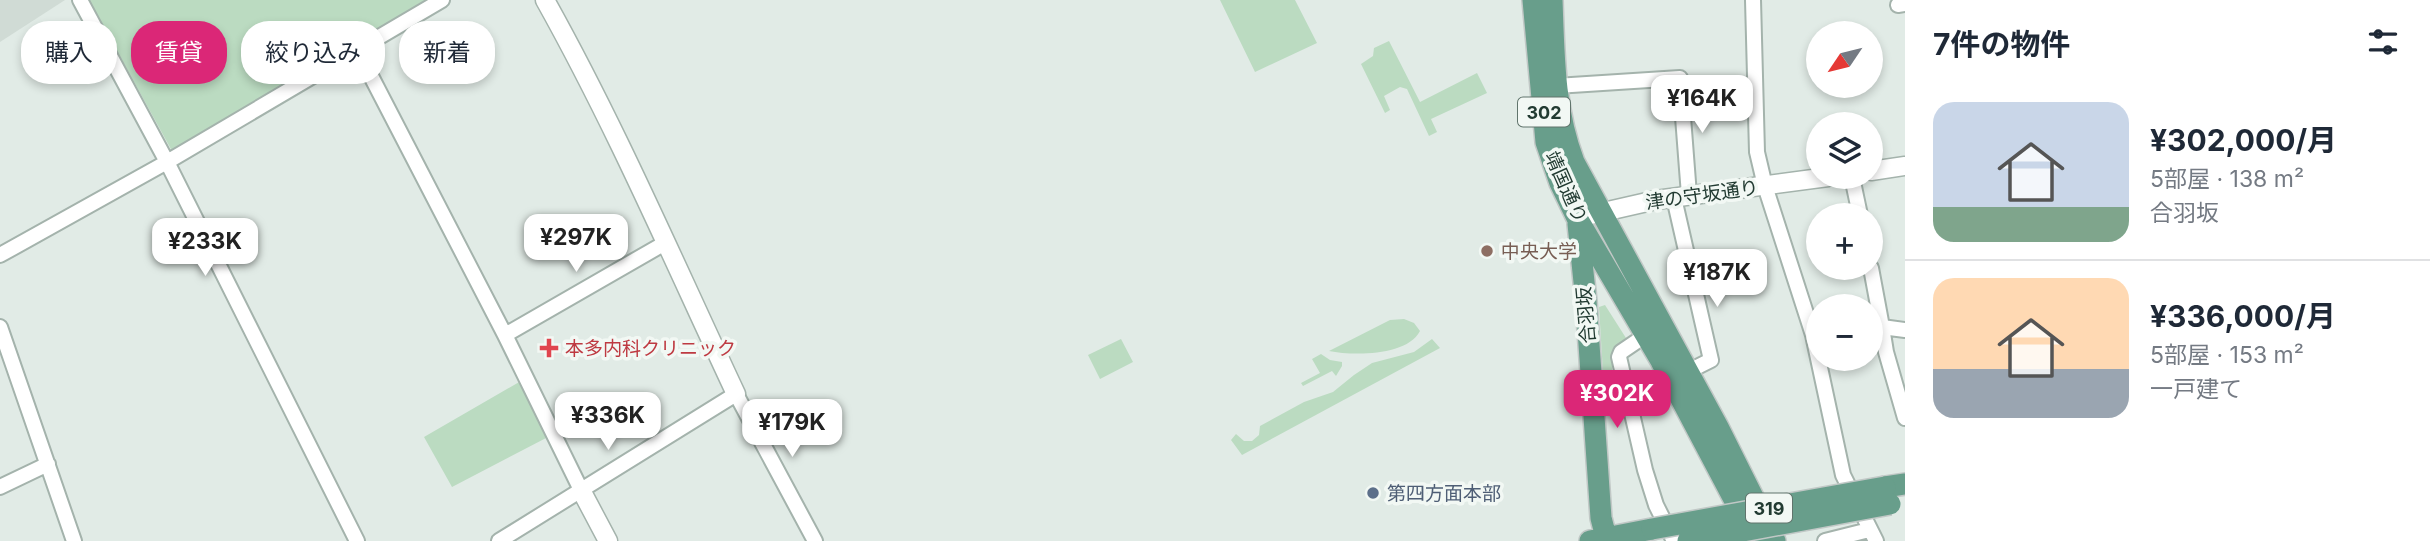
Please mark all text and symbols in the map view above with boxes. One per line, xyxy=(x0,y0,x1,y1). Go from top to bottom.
chip: 購入 xyxy=(21,21,117,84)
chip: 賃貸 xyxy=(131,21,227,84)
chip: 絞り込み xyxy=(241,21,385,84)
chip: 新着 xyxy=(399,21,495,84)
north arrow xyxy=(1806,21,1883,98)
map controls xyxy=(1806,21,1883,371)
icon: filters xyxy=(2364,23,2402,61)
text: 7件の物件 xyxy=(1933,26,2070,62)
pin: ¥164K xyxy=(1653,76,1751,135)
text: ¥164K xyxy=(1667,84,1737,112)
road number: 302 xyxy=(1518,98,1570,127)
button: layers xyxy=(1806,112,1883,189)
text: ¥302,000/月 xyxy=(2150,122,2337,158)
icon: home xyxy=(1989,130,2073,214)
street label: 靖国通り xyxy=(1540,148,1592,226)
text: 5部屋 · 138 m² xyxy=(2150,165,2304,193)
street label: 津の守坂通り xyxy=(1644,176,1760,214)
text: 合羽坂 xyxy=(2150,199,2219,227)
button: + xyxy=(1806,203,1883,280)
pin: ¥297K xyxy=(527,215,625,274)
pin: ¥233K xyxy=(156,218,254,278)
text: ¥297K xyxy=(540,223,612,251)
text: ¥233K xyxy=(168,227,242,255)
place label: 中央大学 xyxy=(1501,240,1577,263)
marker: 中央大学 xyxy=(1479,243,1495,259)
pin: ¥187K xyxy=(1668,250,1766,309)
text: ¥187K xyxy=(1683,258,1751,286)
street label: 合羽坂 xyxy=(1572,286,1600,344)
button: − xyxy=(1806,294,1883,371)
text: ¥336,000/月 xyxy=(2150,298,2336,334)
icon: home xyxy=(1989,306,2073,390)
place label: 本多内科クリニック xyxy=(565,337,736,360)
marker: 本多内科クリニック xyxy=(539,338,559,358)
text: 5部屋 · 153 m² xyxy=(2150,341,2304,369)
pin: ¥302K xyxy=(1568,370,1666,430)
text: 一戸建て xyxy=(2150,375,2242,403)
text: ¥302K xyxy=(1580,379,1654,407)
pin: ¥336K xyxy=(559,392,657,452)
pin: ¥179K xyxy=(743,400,841,459)
text: ¥336K xyxy=(571,401,645,429)
text: ¥179K xyxy=(758,408,826,436)
place label: 第四方面本部 xyxy=(1387,482,1501,505)
marker: 第四方面本部 xyxy=(1365,485,1381,501)
road number: 319 xyxy=(1746,494,1792,522)

